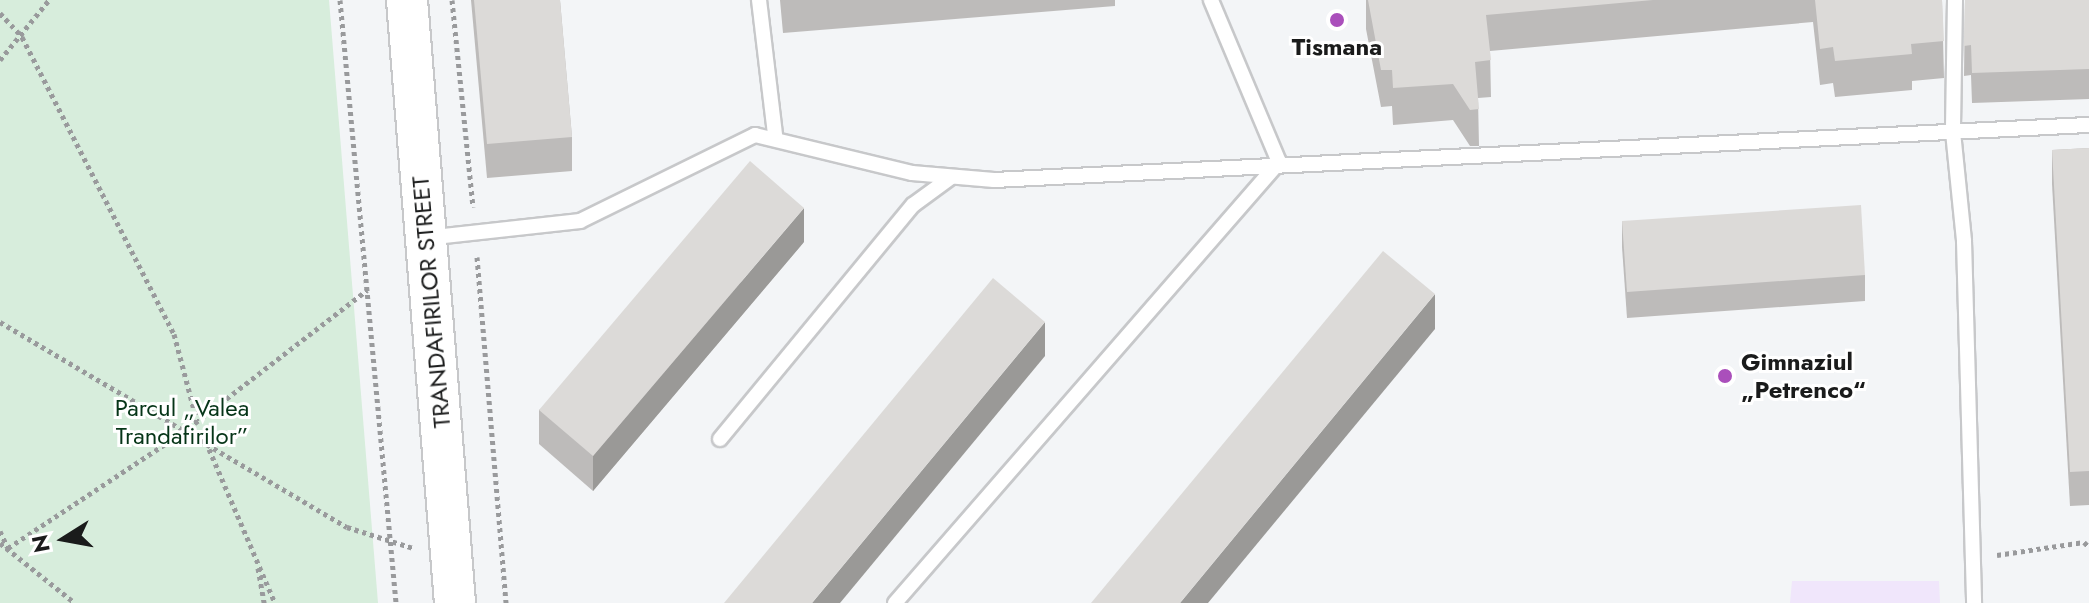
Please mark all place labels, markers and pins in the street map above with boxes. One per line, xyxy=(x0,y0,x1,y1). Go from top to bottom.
marker: Tismana xyxy=(1328,11,1346,29)
place label: Tismana xyxy=(1292,33,1382,61)
place label: Gimnaziul „Petrenco“ xyxy=(1741,348,1866,404)
marker: Gimnaziul „Petrenco“ xyxy=(1716,367,1734,385)

